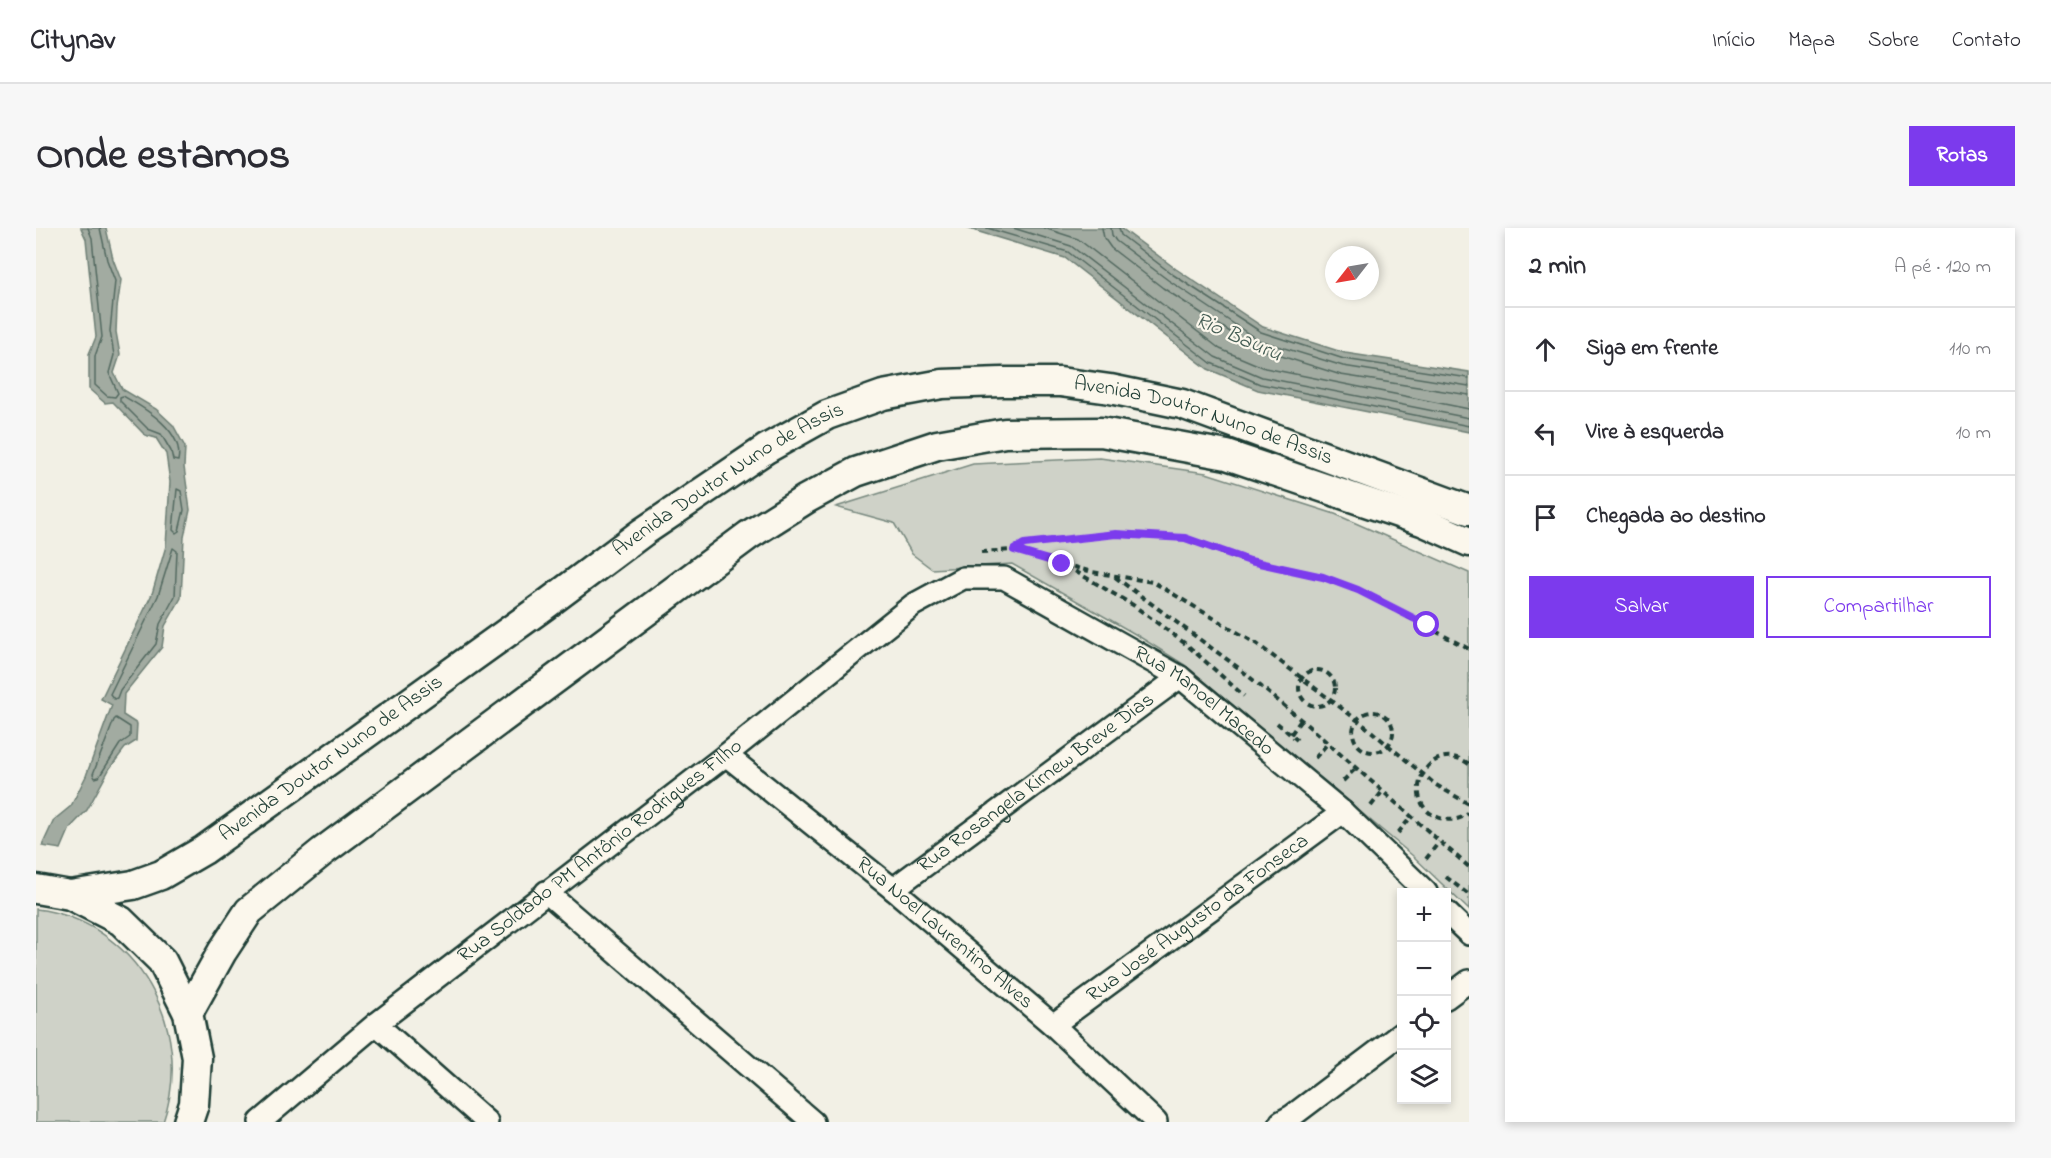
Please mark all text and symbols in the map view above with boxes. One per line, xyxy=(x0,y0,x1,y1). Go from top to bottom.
text: Citynav xyxy=(30,21,115,62)
text: Início xyxy=(1712,26,1755,56)
text: Mapa xyxy=(1788,26,1835,56)
text: Sobre xyxy=(1868,26,1919,56)
text: Contato xyxy=(1952,26,2021,56)
text: Onde estamos xyxy=(36,126,290,187)
button: Rotas xyxy=(1909,126,2015,186)
north arrow xyxy=(1325,246,1379,300)
text: 2 min xyxy=(1529,248,1586,286)
text: A pé · 120 m xyxy=(1894,253,1991,282)
water label: Rio Bauru xyxy=(1190,305,1287,371)
icon: ahead xyxy=(1529,333,1562,366)
text: Siga em frente xyxy=(1586,333,1718,365)
text: 110 m xyxy=(1949,335,1991,364)
street label: Avenida Doutor Nuno de Assis xyxy=(1072,369,1337,473)
street label: Avenida Doutor Nuno de Assis xyxy=(607,395,848,564)
icon: left xyxy=(1529,417,1562,450)
text: Vire à esquerda xyxy=(1586,417,1724,449)
text: 10 m xyxy=(1955,419,1991,448)
icon: arrive xyxy=(1529,501,1562,534)
text: Chegada ao destino xyxy=(1586,501,1766,533)
route end xyxy=(1048,550,1074,576)
button: Salvar xyxy=(1529,576,1754,638)
button: Compartilhar xyxy=(1766,576,1991,638)
route start xyxy=(1413,611,1439,637)
street label: Rua Manoel Macedo xyxy=(1128,639,1280,764)
street label: Avenida Doutor Nuno de Assis xyxy=(213,668,450,849)
street label: Rua Rosangela Kirnew Breve Dias xyxy=(911,686,1161,881)
street label: Rua Soldado PM Antônio Rodrigues Filho xyxy=(452,732,749,971)
street label: Rua José Augusto da Fonseca xyxy=(1081,827,1315,1010)
street label: Rua Noel Laurentino Alves xyxy=(849,850,1040,1017)
map controls xyxy=(1397,888,1451,1104)
button: + xyxy=(1397,888,1451,942)
button: − xyxy=(1397,942,1451,996)
button: locate xyxy=(1397,996,1451,1050)
button: layers xyxy=(1397,1050,1451,1104)

